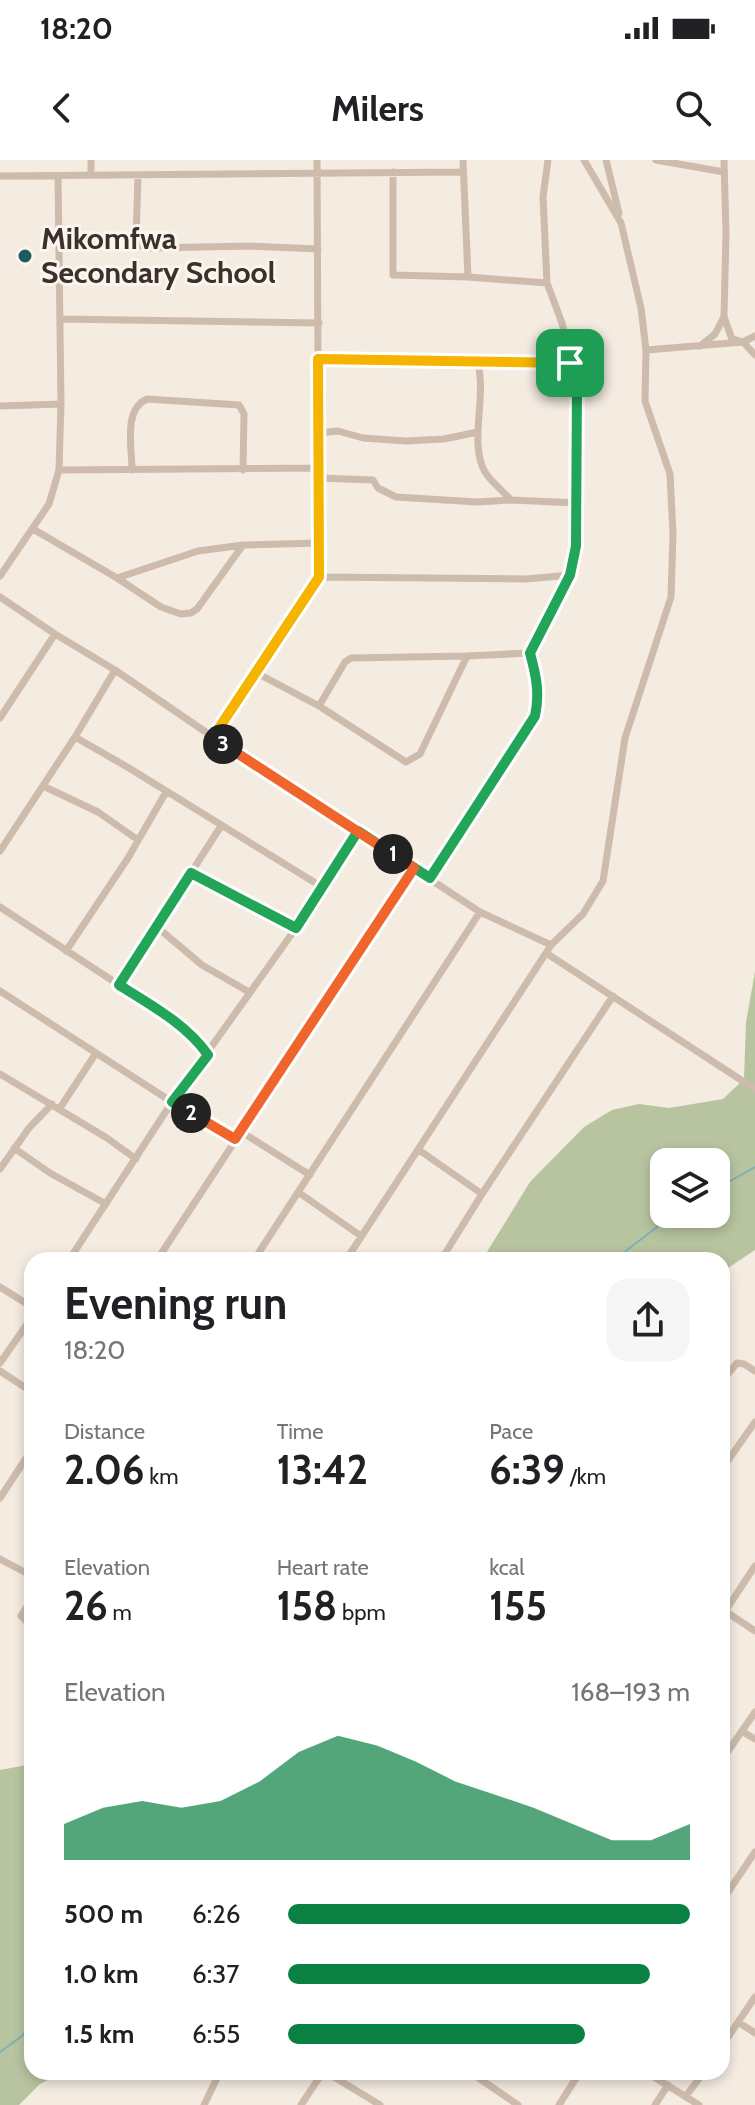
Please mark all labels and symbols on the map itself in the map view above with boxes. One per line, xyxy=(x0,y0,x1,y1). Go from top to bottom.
place label: Mikomfwa Secondary School xyxy=(41,220,276,291)
marker: Mikomfwa Secondary School xyxy=(16,247,34,265)
pin xyxy=(536,329,604,397)
pin: 3 xyxy=(203,724,243,764)
pin: 1 xyxy=(373,834,413,874)
pin: 2 xyxy=(171,1093,211,1133)

